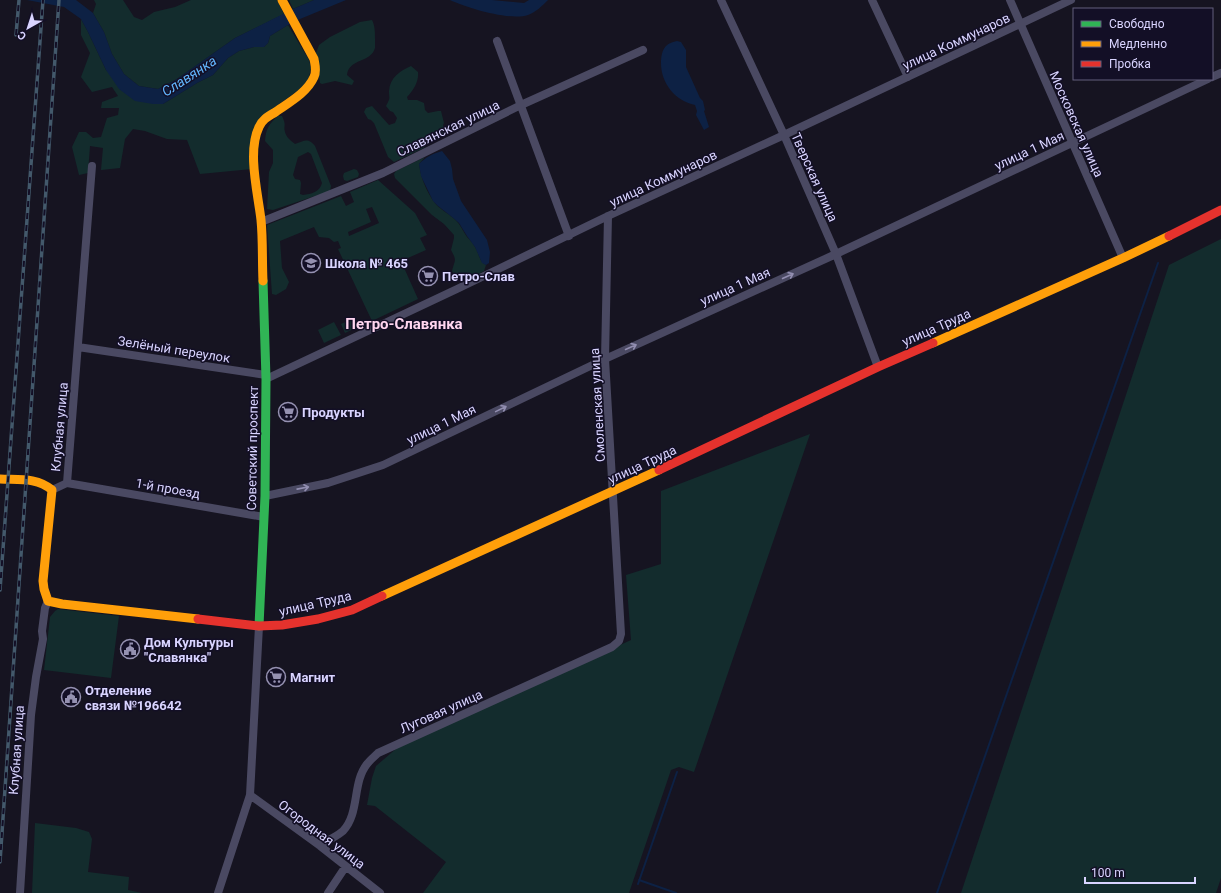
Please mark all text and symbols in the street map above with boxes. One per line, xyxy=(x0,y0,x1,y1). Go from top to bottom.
north arrow xyxy=(8,8,48,48)
legend xyxy=(1073,8,1213,80)
street label: улица Коммунаров xyxy=(900,10,1012,73)
text: Свободно xyxy=(1109,17,1165,31)
text: С xyxy=(15,28,29,43)
text: Медленно xyxy=(1109,37,1167,51)
water label: Славянка xyxy=(159,52,219,100)
text: Пробка xyxy=(1109,57,1151,71)
street label: Московская улица xyxy=(1046,69,1107,179)
street label: Славянская улица xyxy=(395,97,502,160)
street label: улица 1 Мая xyxy=(992,128,1066,173)
street label: Тверская улица xyxy=(788,130,841,224)
street label: улица Коммунаров xyxy=(607,147,719,210)
school or university icon: Школа № 465 xyxy=(300,252,322,274)
place label: Школа № 465 xyxy=(325,256,408,271)
street label: улица 1 Мая xyxy=(698,264,773,309)
supermarket icon: Петро-Слав xyxy=(417,265,439,287)
place label: Петро-Слав xyxy=(442,269,515,284)
one-way arrow xyxy=(781,272,793,279)
street label: улица Труда xyxy=(900,306,973,349)
district label: Петро-Славянка xyxy=(345,315,463,333)
street label: Зелёный переулок xyxy=(117,333,231,366)
one-way arrow xyxy=(625,343,637,350)
street label: Смоленская улица xyxy=(587,348,608,462)
street label: Клубная улица xyxy=(48,382,71,472)
street label: Советский проспект xyxy=(244,386,261,510)
supermarket icon: Продукты xyxy=(277,401,299,423)
street label: улица 1 Мая xyxy=(404,401,478,448)
one-way arrow xyxy=(495,404,507,412)
place label: Продукты xyxy=(302,405,365,420)
street label: улица Труда xyxy=(606,442,679,487)
street label: 1-й проезд xyxy=(135,475,201,502)
one-way arrow xyxy=(296,484,309,492)
street label: улица Труда xyxy=(278,588,353,619)
place label: Дом Культуры "Славянка" xyxy=(144,635,234,665)
public building icon: Дом Культуры "Славянка" xyxy=(119,638,141,660)
supermarket icon: Магнит xyxy=(265,666,287,688)
place label: Магнит xyxy=(290,670,336,685)
place label: Отделение связи №196642 xyxy=(85,683,182,713)
public building icon: Отделение связи №196642 xyxy=(60,686,82,708)
street label: Луговая улица xyxy=(398,687,485,736)
street label: Клубная улица xyxy=(6,705,27,795)
street label: Огородная улица xyxy=(275,797,368,872)
scale bar xyxy=(1085,859,1195,885)
text: 100 m xyxy=(1091,866,1125,880)

